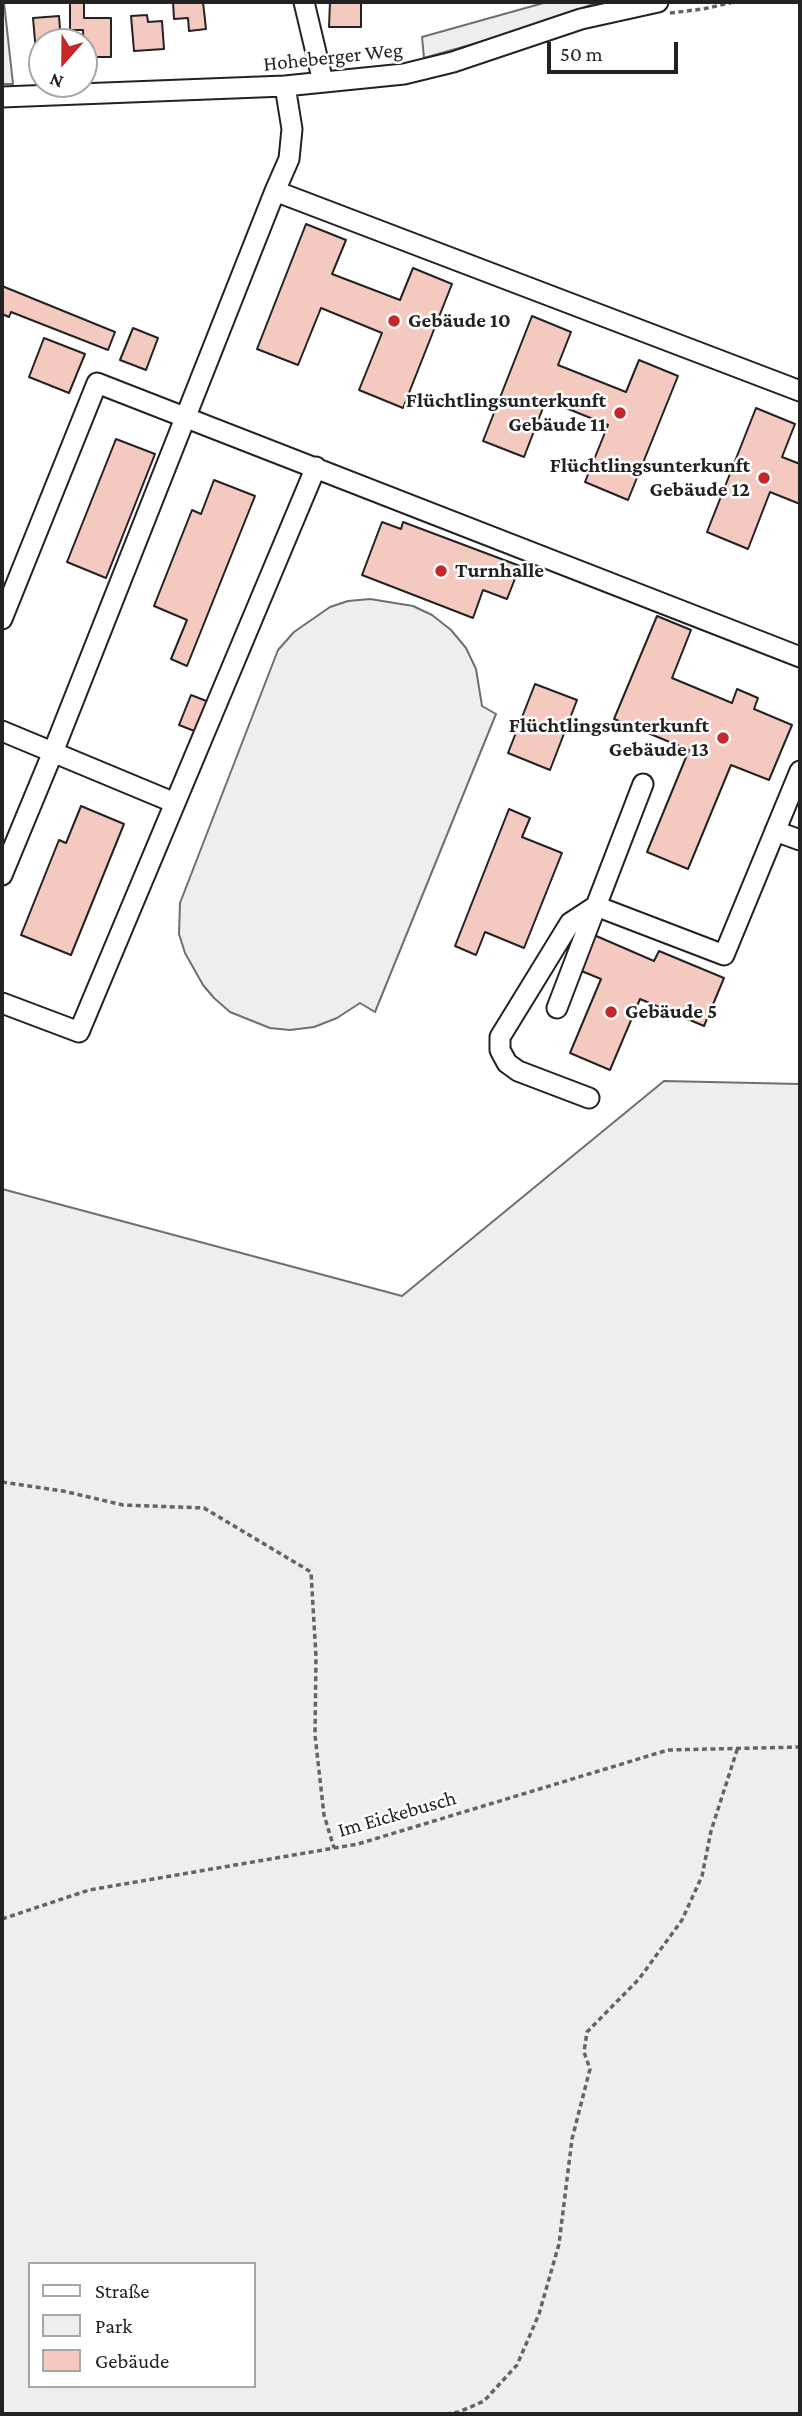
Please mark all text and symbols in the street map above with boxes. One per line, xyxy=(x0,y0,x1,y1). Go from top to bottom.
north arrow xyxy=(28,28,98,98)
scale bar xyxy=(550,28,681,72)
street label: Hoheberger Weg xyxy=(262,37,404,77)
text: 50 m xyxy=(560,42,603,66)
text: N xyxy=(46,69,66,93)
place label: Gebäude 10 xyxy=(408,308,511,334)
marker: Gebäude 10 xyxy=(386,313,402,329)
place label: Flüchtlingsunterkunft Gebäude 11 xyxy=(406,388,606,438)
marker: Flüchtlingsunterkunft Gebäude 11 xyxy=(612,405,628,421)
place label: Flüchtlingsunterkunft Gebäude 12 xyxy=(550,453,750,503)
marker: Flüchtlingsunterkunft Gebäude 12 xyxy=(756,470,772,486)
place label: Turnhalle xyxy=(455,558,544,584)
marker: Turnhalle xyxy=(433,563,449,579)
place label: Flüchtlingsunterkunft Gebäude 13 xyxy=(509,713,709,763)
marker: Flüchtlingsunterkunft Gebäude 13 xyxy=(715,730,731,746)
place label: Gebäude 5 xyxy=(625,999,717,1025)
marker: Gebäude 5 xyxy=(603,1004,619,1020)
street label: Im Eickebusch xyxy=(335,1785,459,1843)
legend xyxy=(28,2262,256,2388)
text: Straße xyxy=(95,2279,149,2303)
text: Park xyxy=(95,2314,132,2338)
text: Gebäude xyxy=(95,2349,169,2373)

